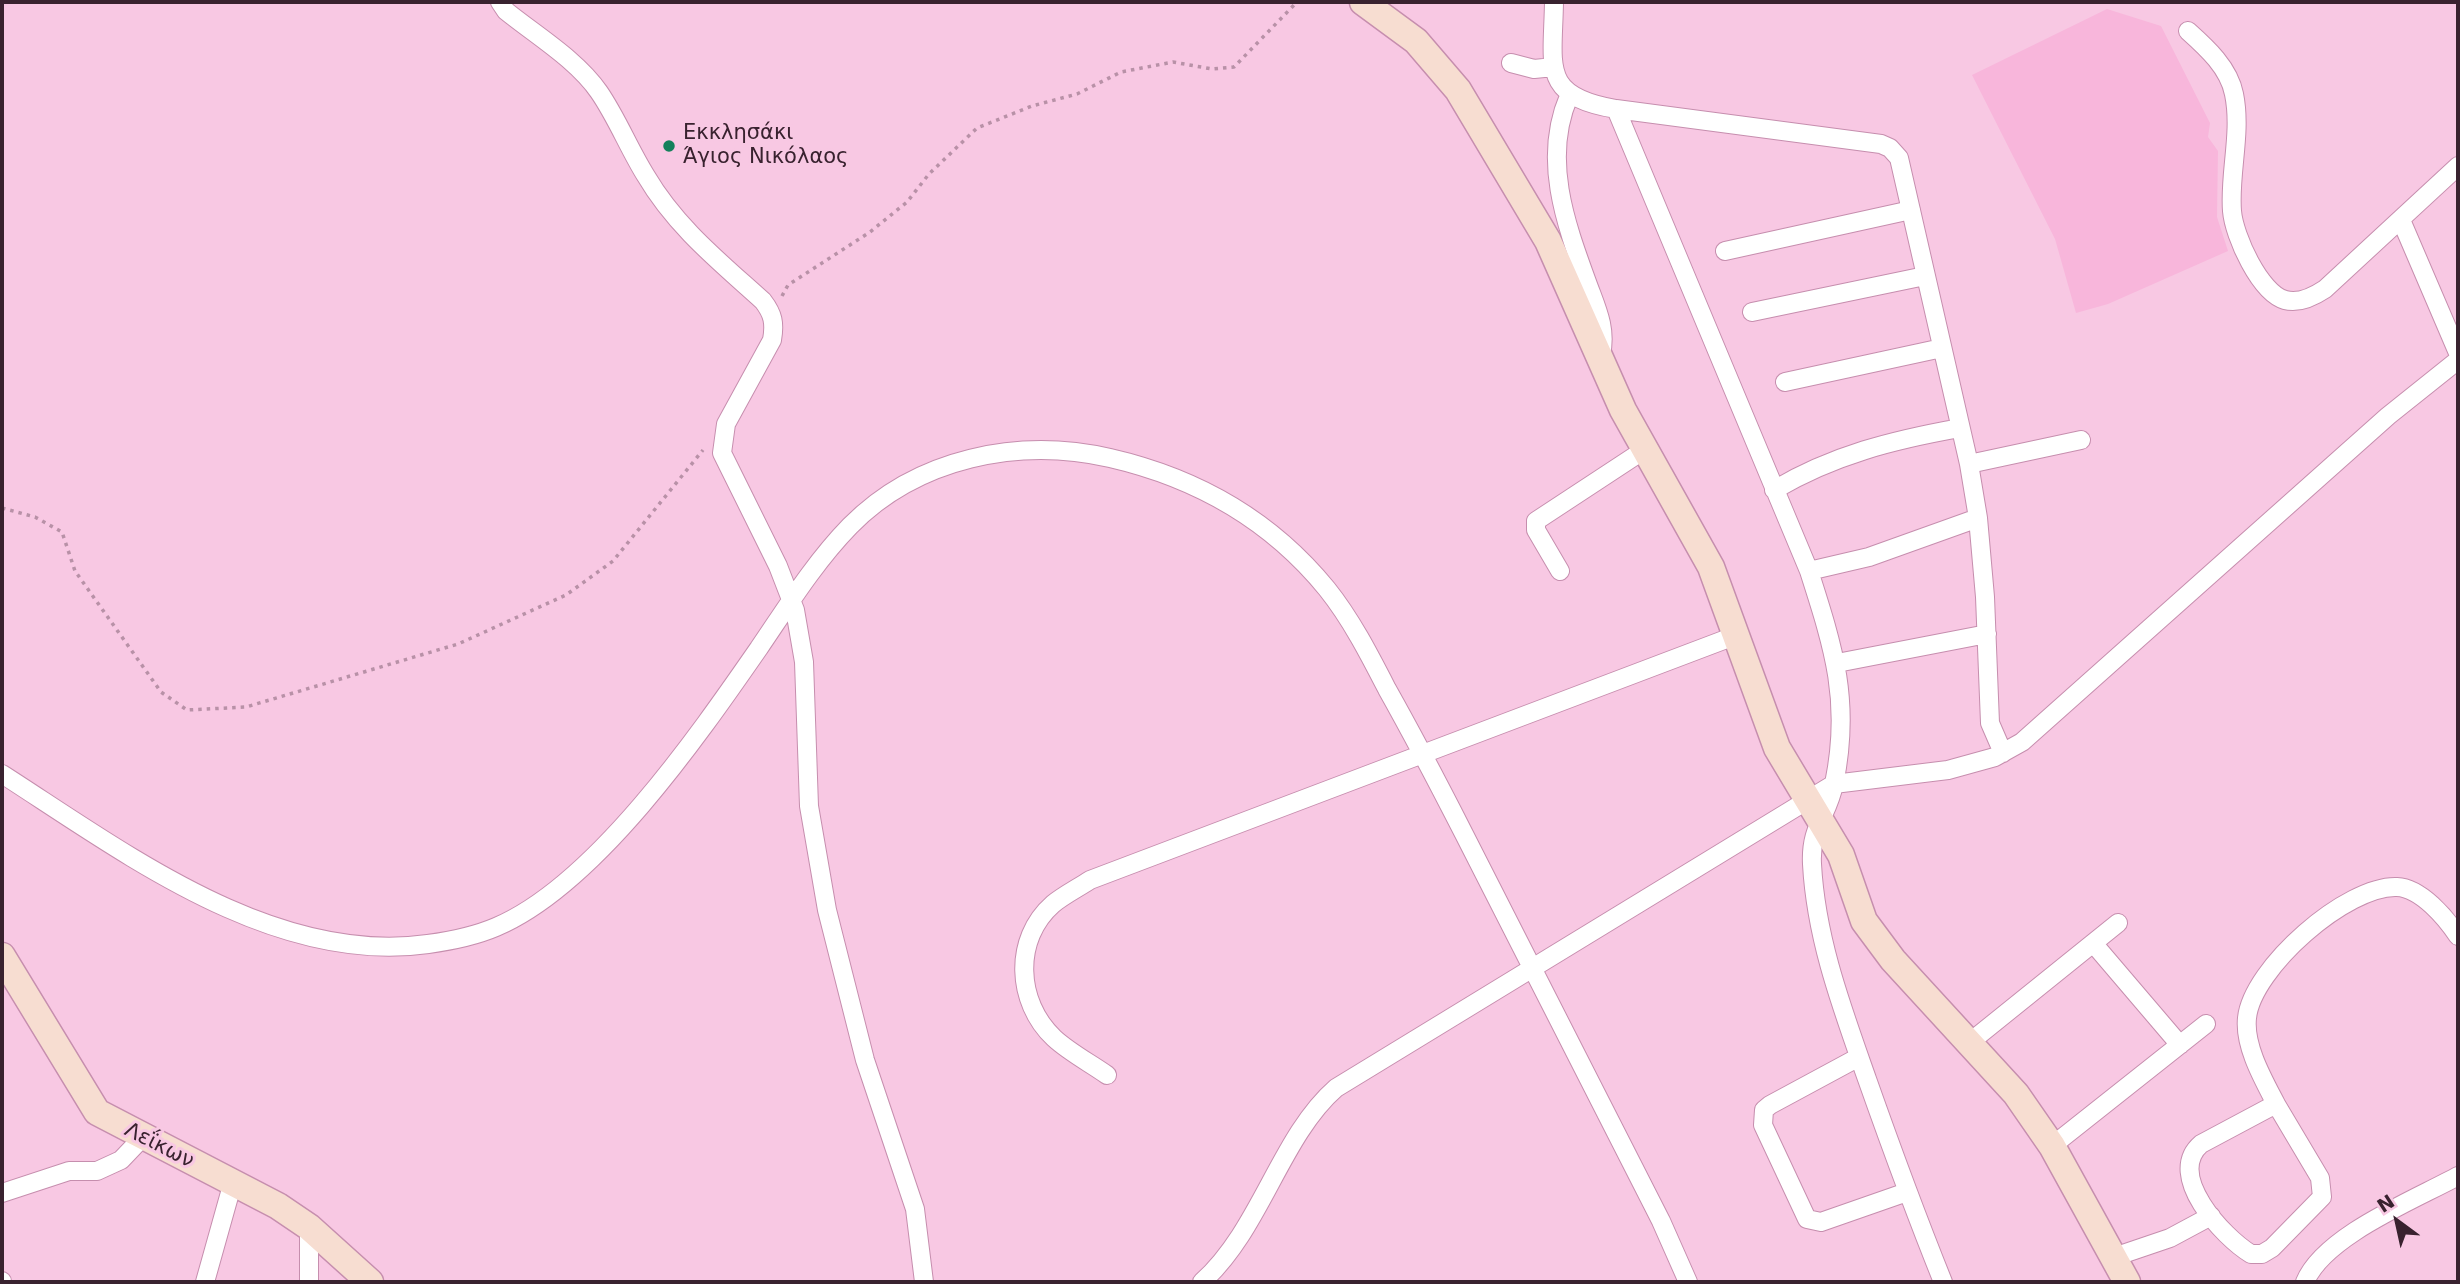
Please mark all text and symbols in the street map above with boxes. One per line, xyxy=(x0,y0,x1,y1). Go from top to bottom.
place label: Εκκλησάκι Άγιος Νικόλαος xyxy=(683,121,848,171)
marker: Εκκλησάκι Άγιος Νικόλαος xyxy=(661,138,677,154)
street label: Λεΐκων xyxy=(120,1118,198,1174)
north arrow xyxy=(2362,1186,2432,1256)
text: N xyxy=(2373,1190,2398,1217)

